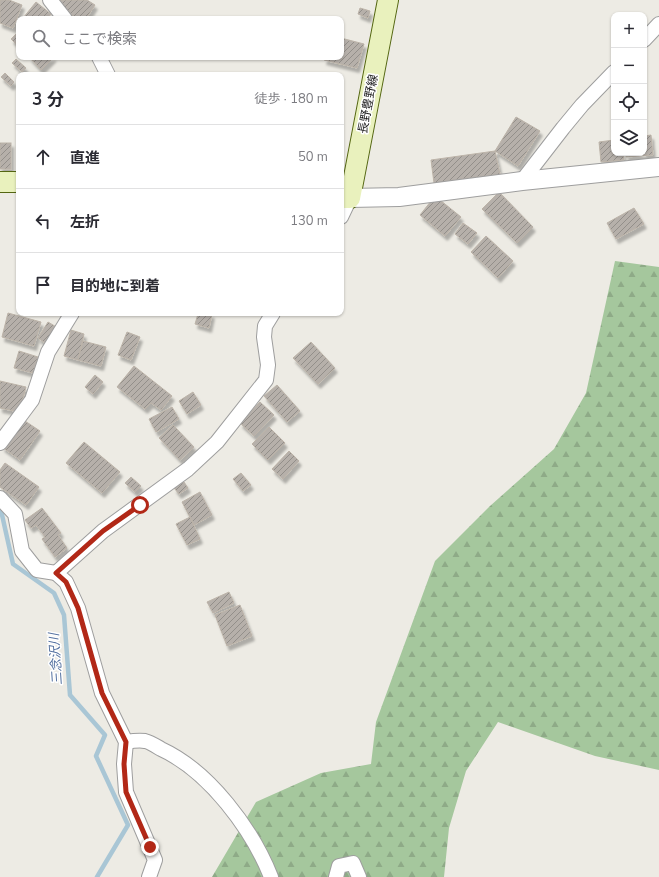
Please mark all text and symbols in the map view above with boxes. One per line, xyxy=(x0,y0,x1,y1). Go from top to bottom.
map controls xyxy=(611,12,647,156)
button: + xyxy=(611,12,647,48)
search box xyxy=(16,16,344,60)
icon: search xyxy=(30,27,52,49)
text: ここで検索 xyxy=(62,29,137,49)
button: − xyxy=(611,48,647,84)
street label: 長野豊野線 xyxy=(354,73,382,135)
button: locate xyxy=(611,84,647,120)
text: 3 分 xyxy=(32,88,64,111)
text: 徒歩 · 180 m xyxy=(254,90,328,108)
button: layers xyxy=(611,120,647,156)
icon: ahead xyxy=(32,146,54,168)
text: 直進 xyxy=(70,148,100,168)
text: 50 m xyxy=(298,148,328,166)
icon: left xyxy=(32,210,54,232)
text: 左折 xyxy=(70,212,100,232)
text: 130 m xyxy=(290,212,328,230)
icon: arrive xyxy=(32,274,54,296)
text: 目的地に到着 xyxy=(70,276,160,296)
route start xyxy=(131,496,149,514)
water label: 三念沢川 xyxy=(45,630,67,686)
route end xyxy=(141,838,159,856)

